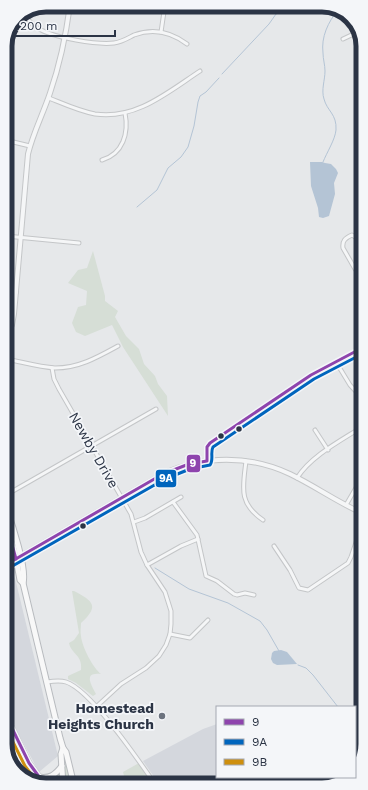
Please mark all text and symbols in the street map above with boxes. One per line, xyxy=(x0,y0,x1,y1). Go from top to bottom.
scale bar xyxy=(14,12,115,38)
text: 200 m xyxy=(20,19,57,33)
street label: Newby Drive xyxy=(66,409,122,491)
unlabelled marker xyxy=(234,424,244,434)
unlabelled marker xyxy=(216,431,226,441)
line badge: 9 xyxy=(186,454,201,473)
text: 9 xyxy=(190,457,197,470)
line badge: 9A xyxy=(155,469,177,488)
text: 9A xyxy=(159,472,174,485)
unlabelled marker xyxy=(78,521,88,531)
place label: Homestead Heights Church xyxy=(48,700,154,732)
legend xyxy=(216,706,356,778)
marker: Homestead Heights Church xyxy=(157,711,167,721)
text: 9 xyxy=(252,715,259,729)
text: 9A xyxy=(252,735,267,749)
text: 9B xyxy=(252,755,267,769)

